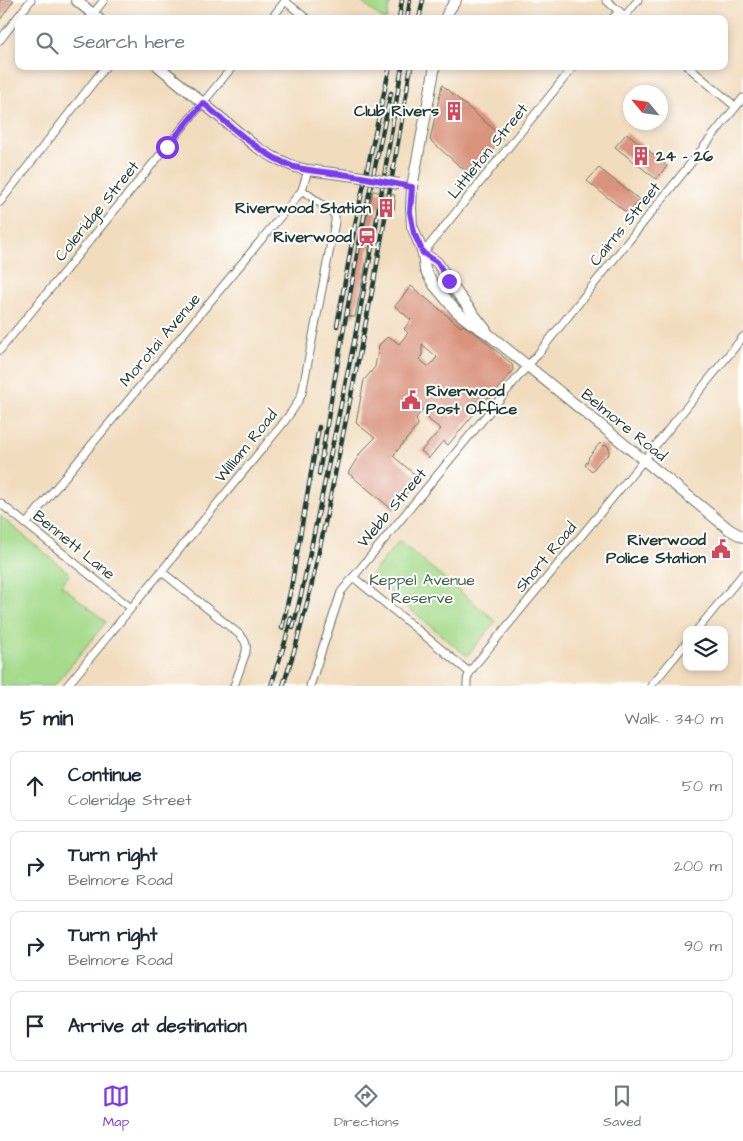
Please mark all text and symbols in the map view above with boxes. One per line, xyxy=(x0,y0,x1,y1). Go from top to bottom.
search box xyxy=(15,15,728,70)
icon: search xyxy=(33,29,61,57)
text: Search here xyxy=(73,29,185,56)
north arrow xyxy=(623,85,668,130)
street label: Littleton Street xyxy=(443,98,534,203)
place label: Club Rivers xyxy=(354,100,439,122)
building icon: Club Rivers xyxy=(443,100,465,122)
route start xyxy=(156,136,179,159)
building icon: 24 - 26 xyxy=(630,145,652,167)
place label: 24 - 26 xyxy=(655,145,713,167)
street label: Coleridge Street xyxy=(50,156,146,267)
street label: Cairns Street xyxy=(584,177,666,271)
place label: Riverwood Station xyxy=(235,197,371,219)
building icon: Riverwood Station xyxy=(375,197,397,219)
place label: Riverwood xyxy=(273,226,353,248)
station icon: Riverwood xyxy=(356,226,378,248)
route end xyxy=(438,270,461,293)
street label: Morotai Avenue xyxy=(114,288,206,391)
place label: Riverwood Post Office xyxy=(426,380,517,420)
street label: Belmore Road xyxy=(576,384,672,466)
public building icon: Riverwood Post Office xyxy=(400,389,422,411)
street label: William Road xyxy=(210,405,282,487)
street label: Webb Street xyxy=(352,463,432,552)
street label: Bennett Lane xyxy=(28,505,120,585)
street label: Short Road xyxy=(510,517,582,597)
place label: Riverwood Police Station xyxy=(606,529,707,569)
public building icon: Riverwood Police Station xyxy=(710,538,732,560)
park label: Keppel Avenue Reserve xyxy=(369,569,475,609)
map controls xyxy=(683,626,728,671)
button: layers xyxy=(683,626,728,671)
text: 5 min xyxy=(20,704,73,733)
text: Walk · 340 m xyxy=(624,708,723,730)
text: Continue xyxy=(68,762,142,789)
icon: ahead xyxy=(21,772,49,800)
text: 50 m xyxy=(682,775,722,797)
text: Coleridge Street xyxy=(68,789,192,811)
text: Turn right xyxy=(68,842,157,869)
icon: right xyxy=(21,852,49,880)
text: 200 m xyxy=(674,855,722,877)
text: Belmore Road xyxy=(68,869,173,891)
text: Turn right xyxy=(68,922,157,949)
icon: right xyxy=(21,932,49,960)
text: 90 m xyxy=(684,935,722,957)
text: Belmore Road xyxy=(68,949,173,971)
icon: arrive xyxy=(21,1012,49,1040)
text: Arrive at destination xyxy=(68,1013,247,1040)
tab: Map xyxy=(102,1082,130,1132)
tab: Directions xyxy=(334,1082,399,1132)
tab: Saved xyxy=(603,1082,641,1132)

